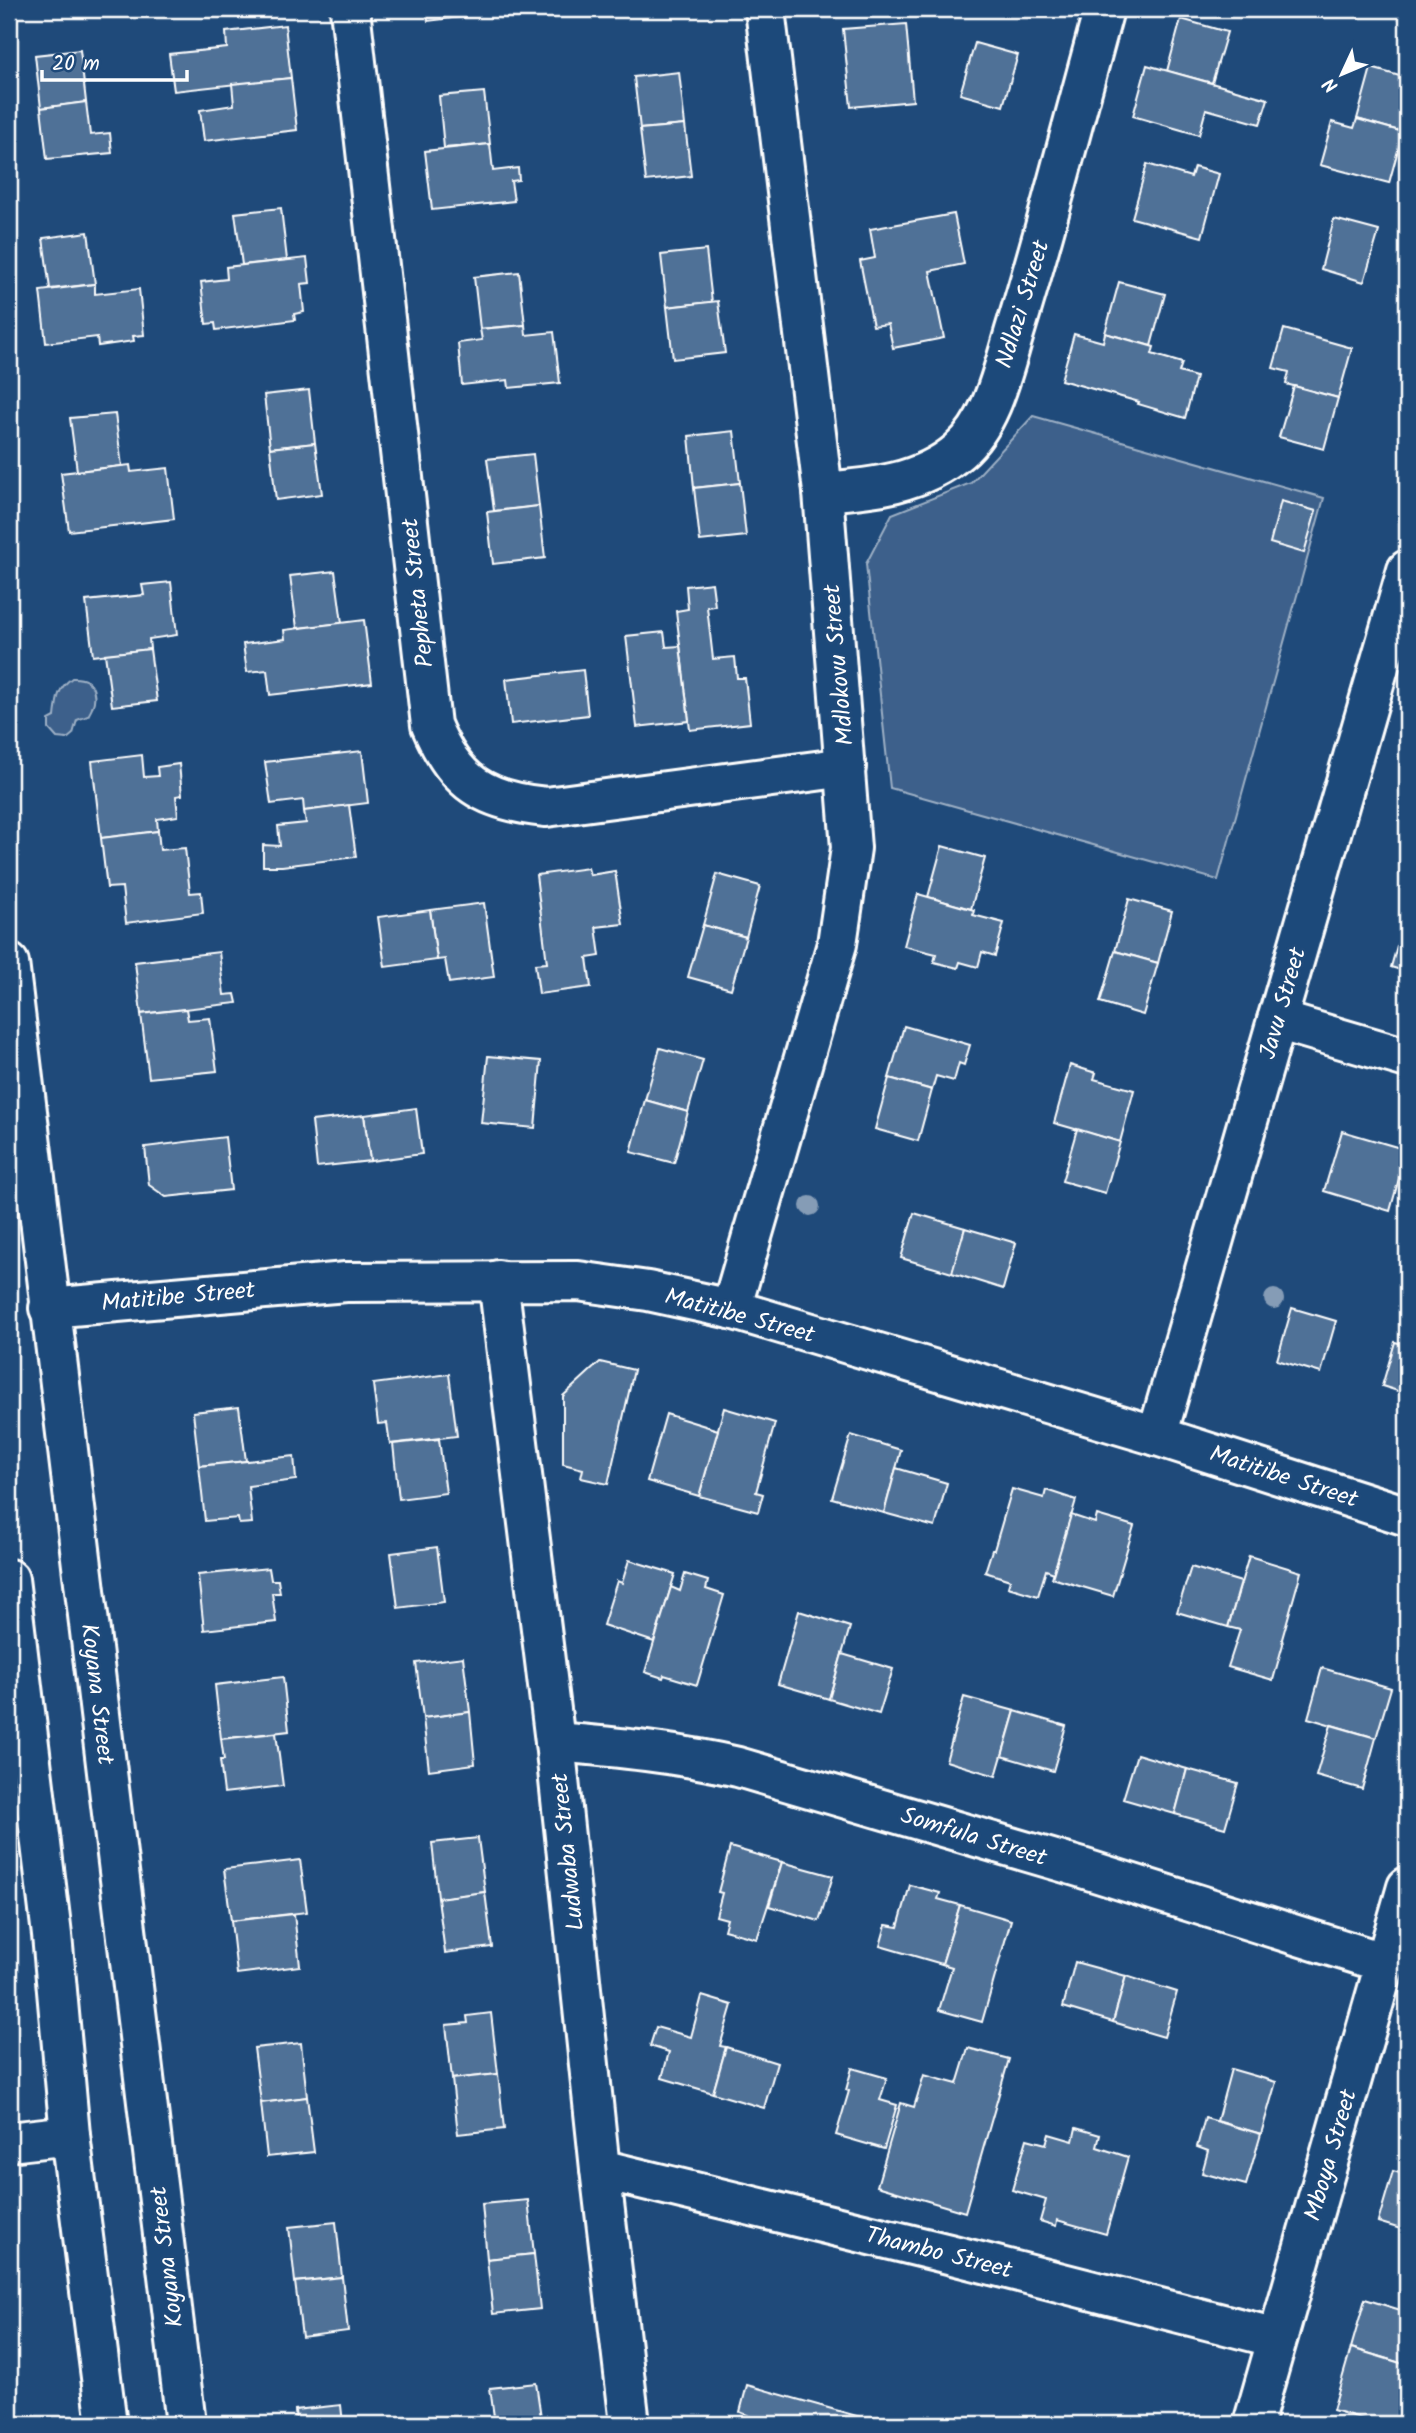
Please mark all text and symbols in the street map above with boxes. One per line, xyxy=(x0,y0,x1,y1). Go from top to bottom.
scale bar xyxy=(42,38,187,82)
north arrow xyxy=(1308,38,1378,108)
text: 20 m xyxy=(52,48,100,81)
text: N xyxy=(1316,70,1346,99)
street label: Ndlazi Street xyxy=(985,235,1062,373)
street label: Pepheta Street xyxy=(391,516,446,669)
street label: Mdlokovu Street xyxy=(813,582,866,747)
street label: Javu Street xyxy=(1249,942,1318,1064)
street label: Matitibe Street xyxy=(100,1271,257,1324)
street label: Matitibe Street xyxy=(660,1278,820,1355)
street label: Matitibe Street xyxy=(1204,1435,1364,1520)
street label: Koyana Street xyxy=(68,1621,125,1768)
street label: Ludwaba Street xyxy=(541,1770,596,1933)
street label: Somfula Street xyxy=(896,1797,1052,1878)
street label: Mboya Street xyxy=(1294,2084,1369,2226)
street label: Koyana Street xyxy=(139,2183,196,2330)
street label: Thambo Street xyxy=(861,2216,1017,2291)

